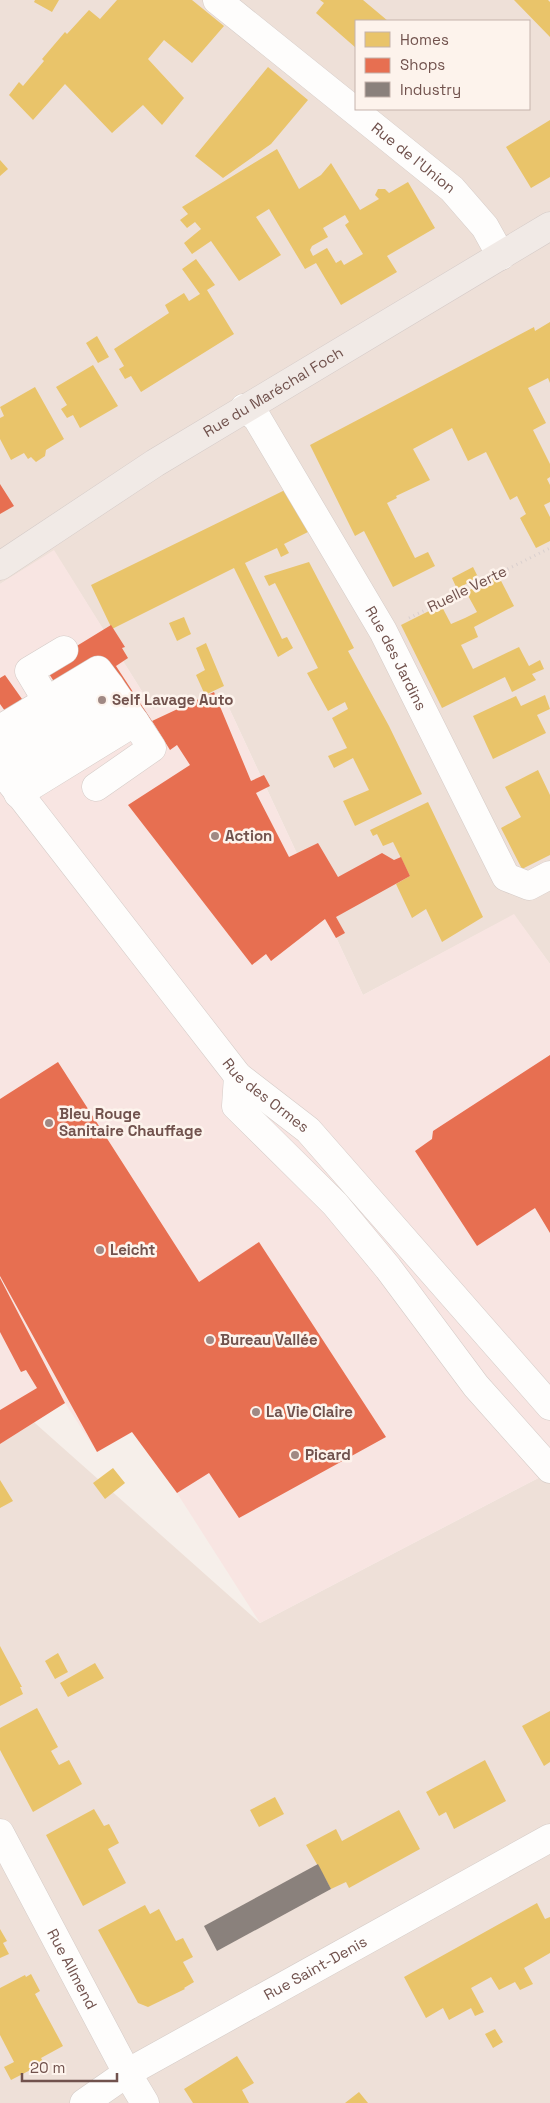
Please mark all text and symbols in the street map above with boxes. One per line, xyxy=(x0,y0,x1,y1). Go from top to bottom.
legend xyxy=(355,20,530,110)
text: Homes xyxy=(400,30,449,49)
text: Shops xyxy=(400,55,445,74)
text: Industry xyxy=(400,80,461,99)
street label: Rue de l'Union xyxy=(368,118,460,197)
street label: Rue du Maréchal Foch xyxy=(200,342,346,441)
street label: Ruelle Verte xyxy=(424,561,510,616)
street label: Rue des Jardins xyxy=(361,602,431,713)
place label: Self Lavage Auto xyxy=(112,690,233,709)
marker: Self Lavage Auto xyxy=(96,694,108,706)
place label: Action xyxy=(225,826,272,845)
marker: Action xyxy=(209,830,221,842)
street label: Rue des Ormes xyxy=(219,1054,313,1136)
place label: Bleu Rouge Sanitaire Chauffage xyxy=(59,1104,203,1140)
marker: Bleu Rouge Sanitaire Chauffage xyxy=(43,1117,55,1129)
place label: Leicht xyxy=(110,1240,156,1259)
marker: Leicht xyxy=(94,1244,106,1256)
place label: Bureau Vallée xyxy=(220,1330,318,1349)
marker: Bureau Vallée xyxy=(204,1334,216,1346)
place label: La Vie Claire xyxy=(266,1402,353,1421)
marker: La Vie Claire xyxy=(250,1406,262,1418)
place label: Picard xyxy=(305,1445,351,1464)
marker: Picard xyxy=(289,1449,301,1461)
street label: Rue Allmend xyxy=(43,1925,102,2013)
street label: Rue Saint-Denis xyxy=(260,1932,370,2004)
scale bar xyxy=(22,2050,118,2082)
text: 20 m xyxy=(30,2058,65,2077)

